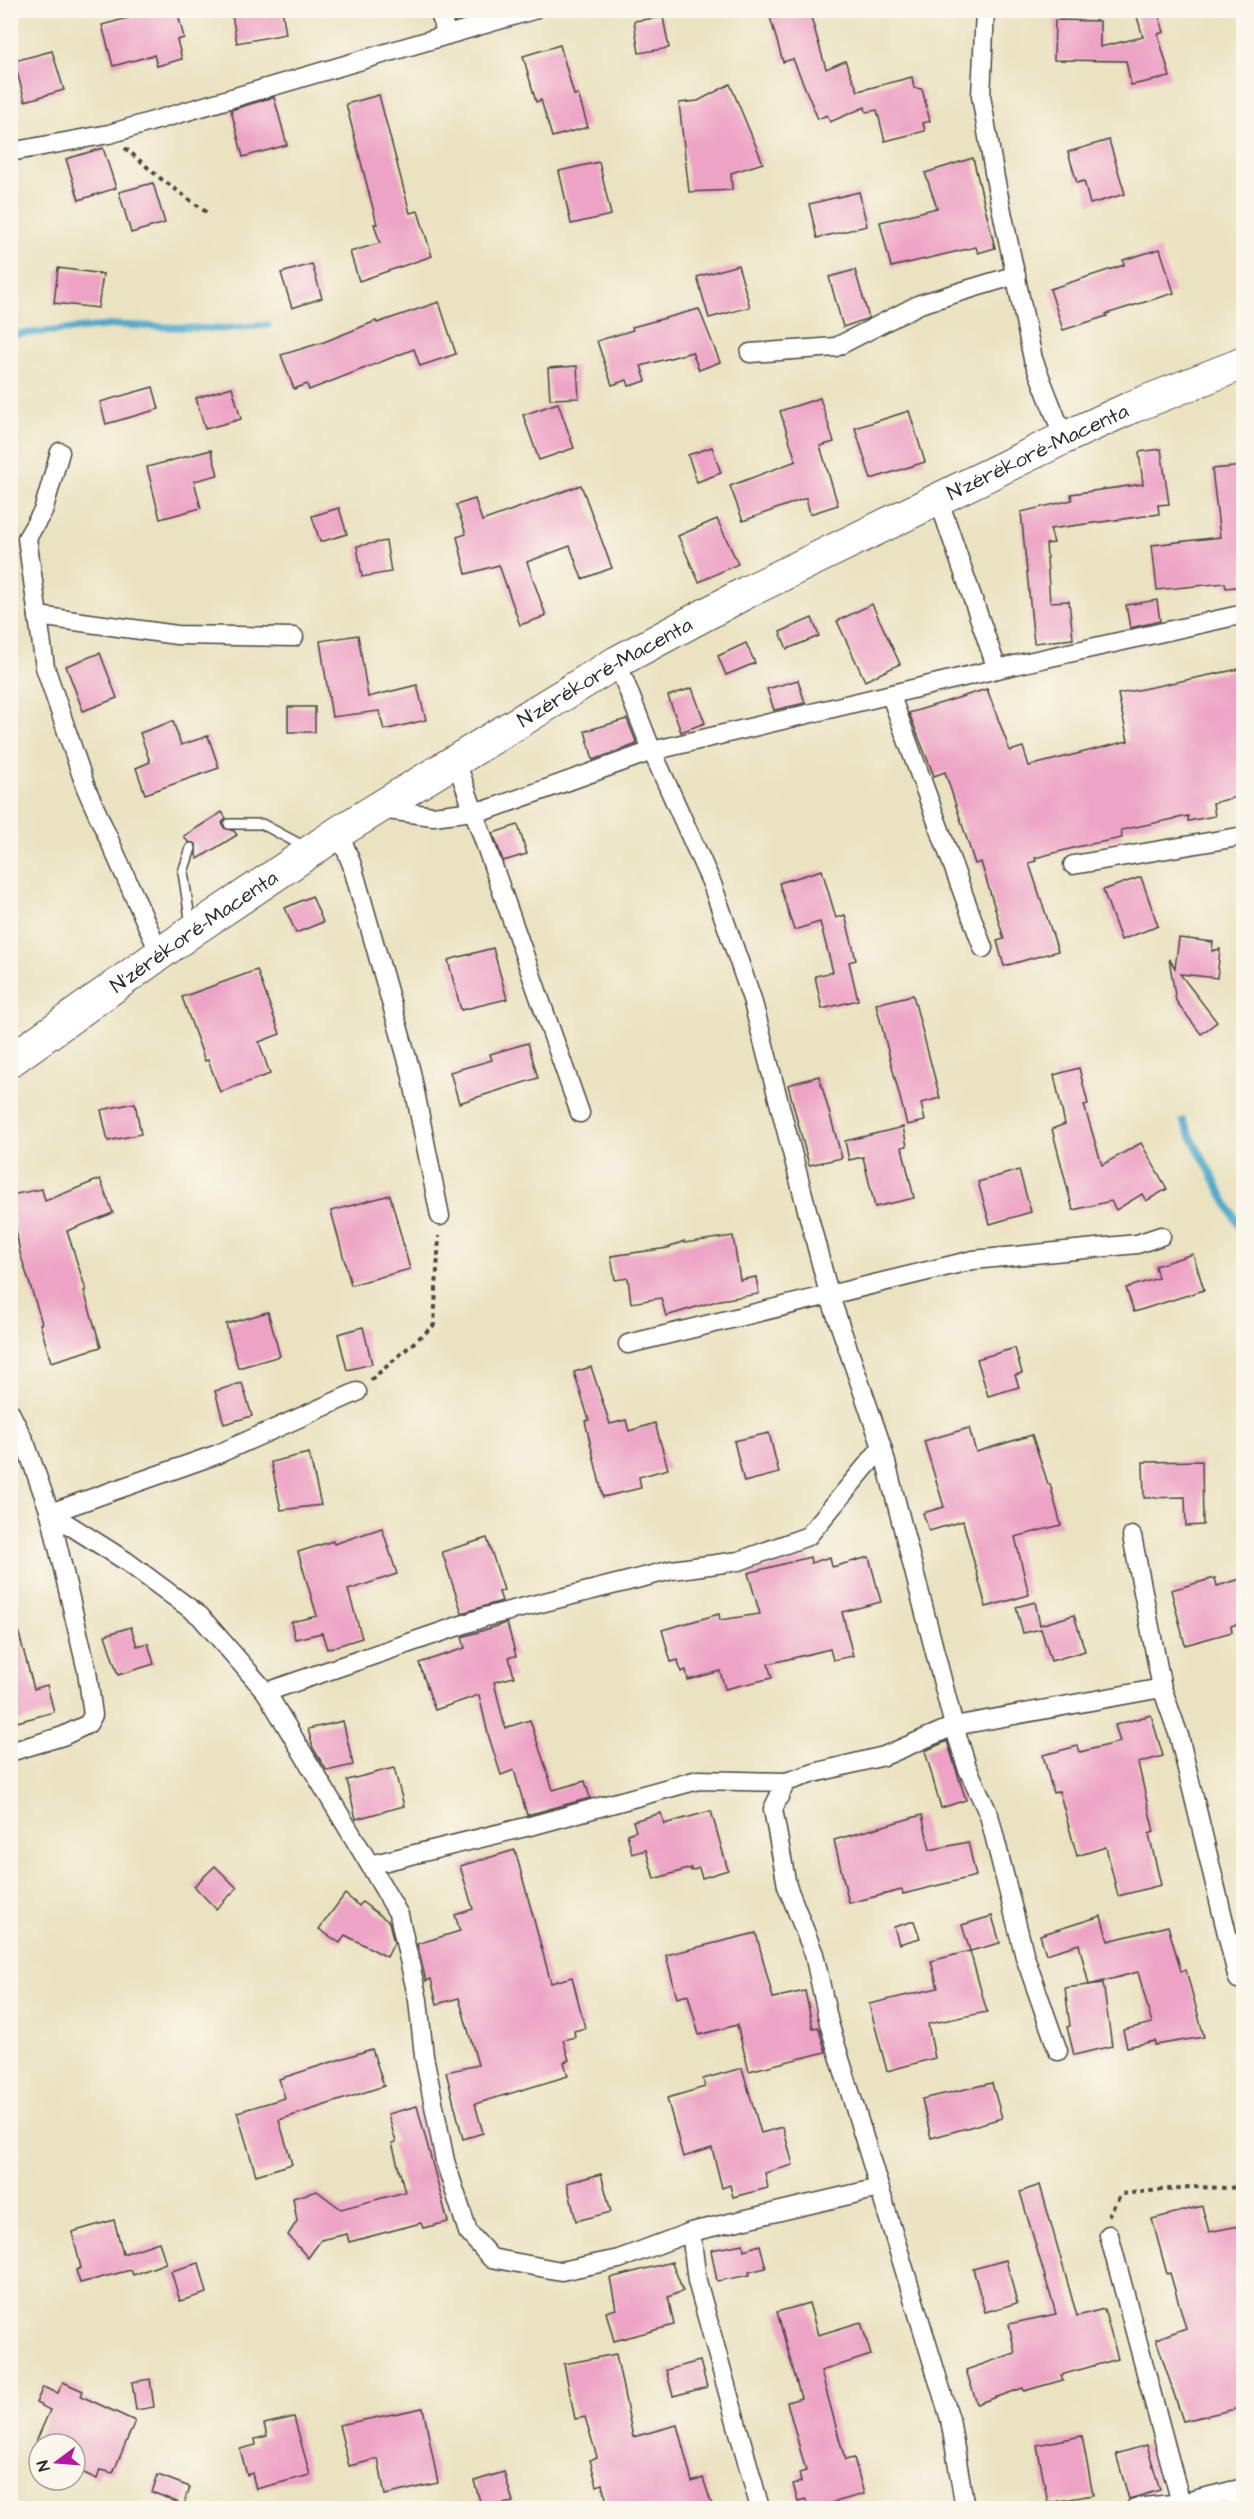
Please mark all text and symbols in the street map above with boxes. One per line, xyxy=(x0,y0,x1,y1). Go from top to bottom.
street label: N'zérékoré-Macenta xyxy=(942,396,1133,507)
street label: N'zérékoré-Macenta xyxy=(512,610,697,734)
street label: N'zérékoré-Macenta xyxy=(104,863,284,1000)
north arrow xyxy=(27,2432,87,2492)
text: N xyxy=(32,2458,55,2474)

